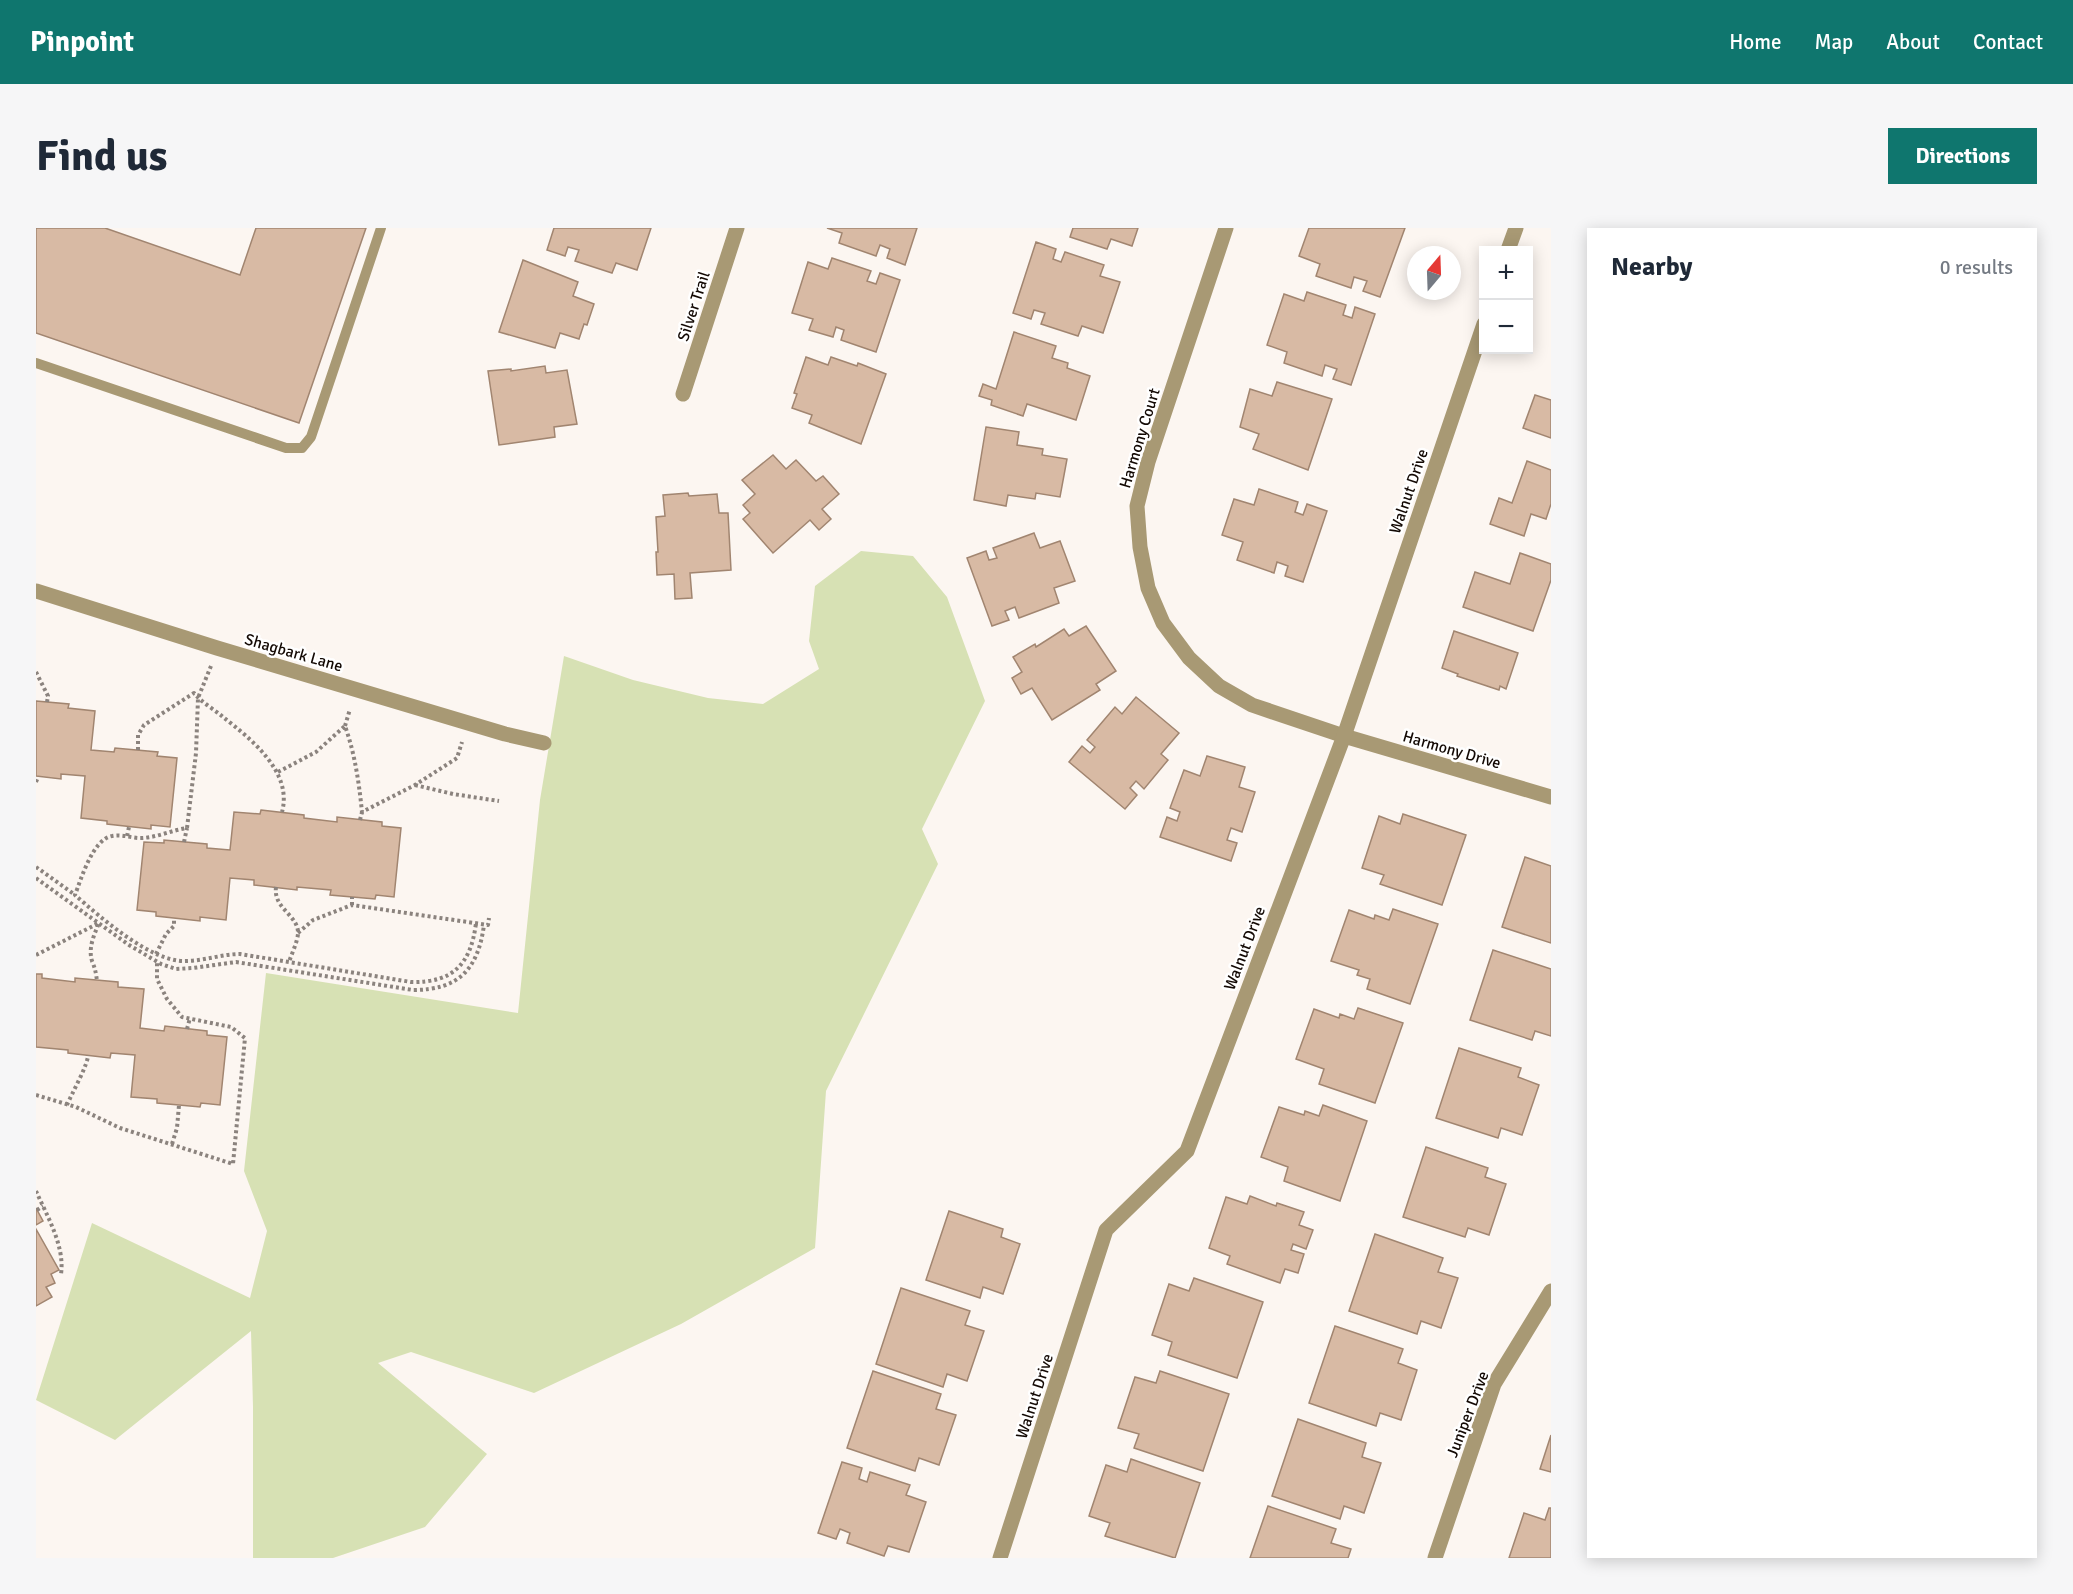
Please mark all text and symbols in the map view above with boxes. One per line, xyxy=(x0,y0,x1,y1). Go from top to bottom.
text: Pinpoint xyxy=(30,25,134,59)
text: Home xyxy=(1729,29,1782,55)
text: Map xyxy=(1815,29,1853,55)
text: About xyxy=(1886,29,1940,55)
text: Contact xyxy=(1973,29,2043,55)
button: Directions xyxy=(1888,128,2037,184)
text: Find us xyxy=(36,131,167,182)
north arrow xyxy=(1407,246,1461,300)
map controls xyxy=(1479,246,1533,354)
button: + xyxy=(1479,246,1533,300)
text: Nearby xyxy=(1611,251,1692,283)
text: 0 results xyxy=(1940,255,2013,280)
street label: Silver Trail xyxy=(673,269,715,344)
button: − xyxy=(1479,300,1533,354)
street label: Harmony Court xyxy=(1115,385,1165,491)
street label: Walnut Drive xyxy=(1385,446,1433,536)
street label: Shagbark Lane xyxy=(242,629,345,677)
street label: Harmony Drive xyxy=(1400,726,1503,774)
street label: Walnut Drive xyxy=(1220,904,1270,993)
street label: Walnut Drive xyxy=(1012,1351,1058,1441)
street label: Juniper Drive xyxy=(1442,1368,1494,1460)

